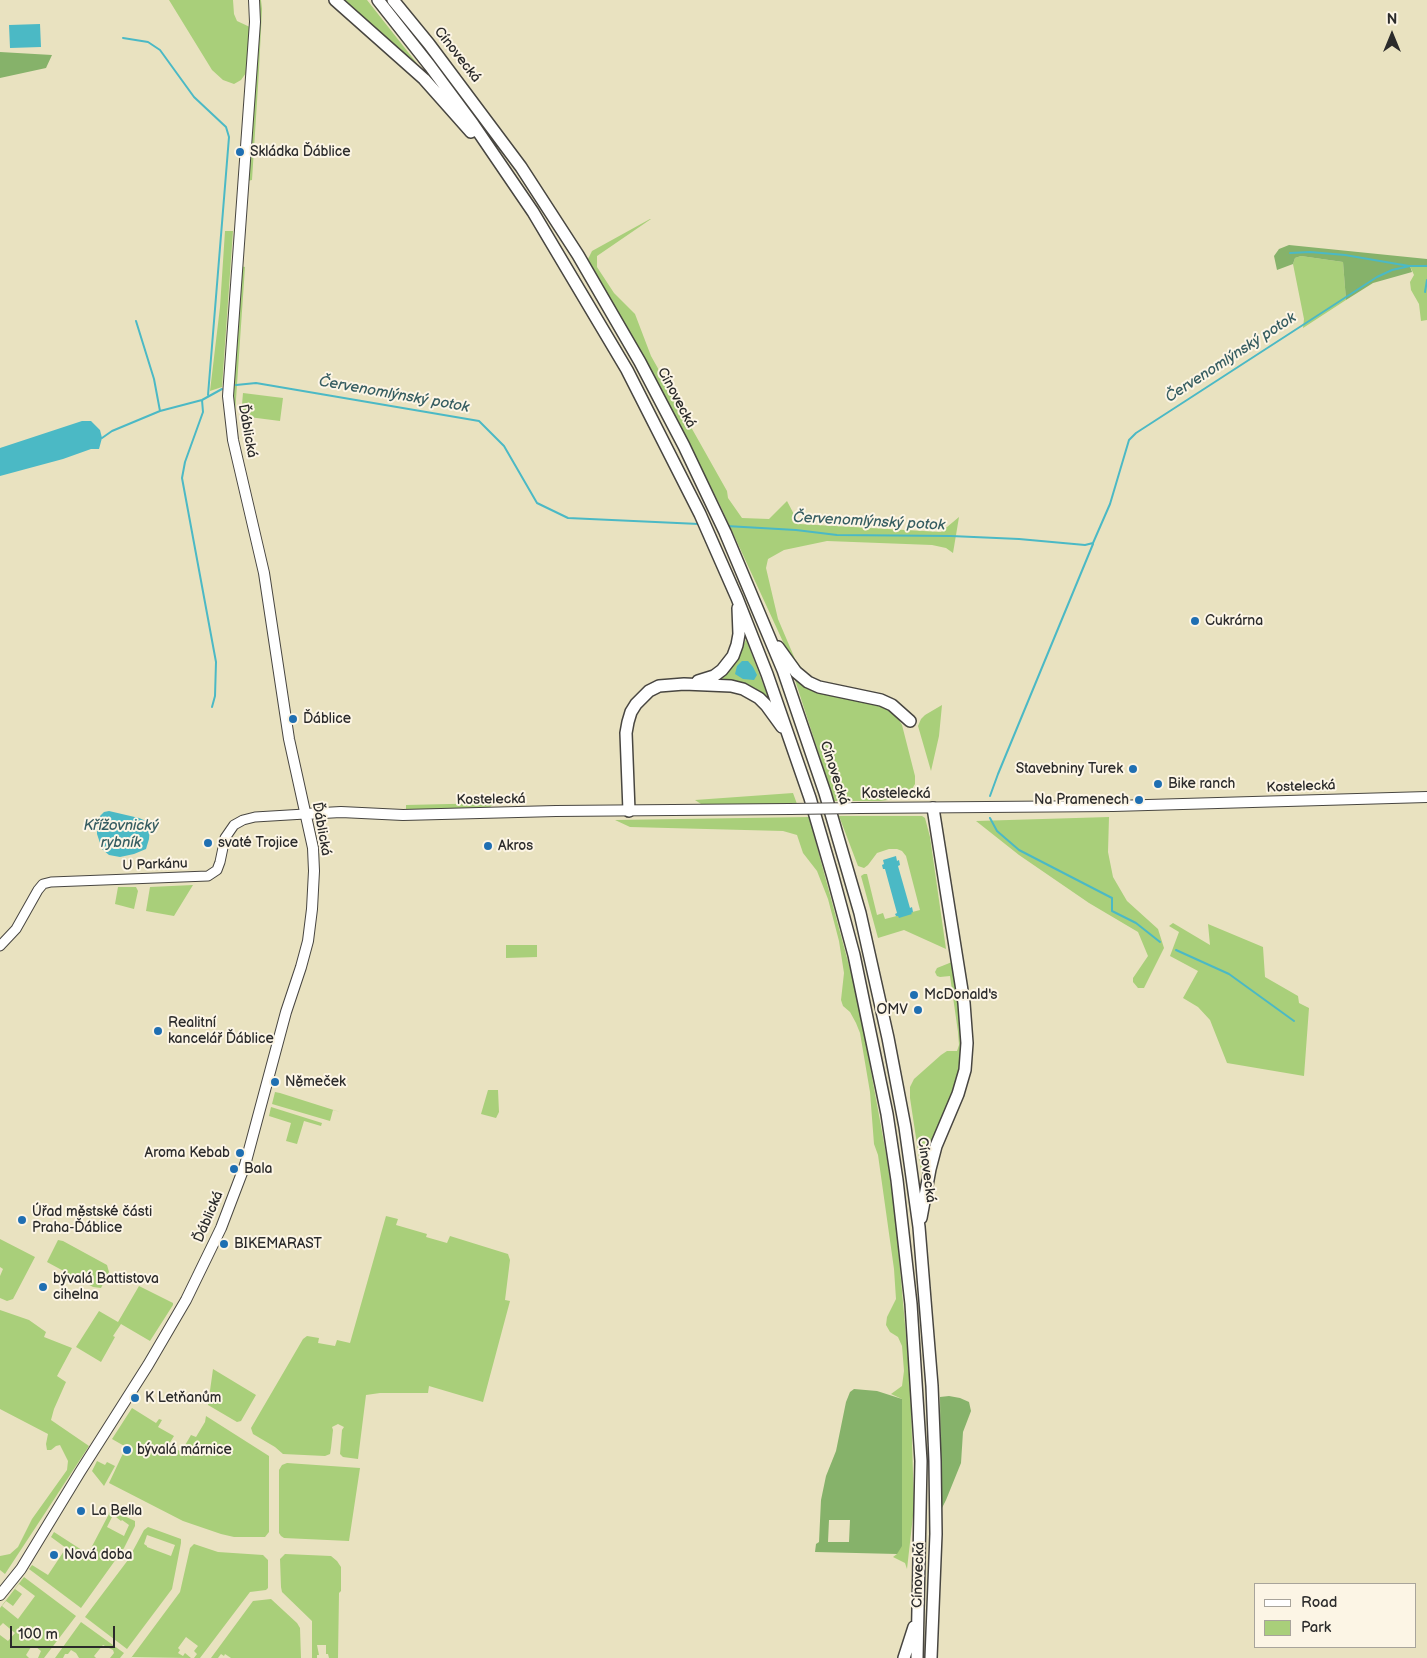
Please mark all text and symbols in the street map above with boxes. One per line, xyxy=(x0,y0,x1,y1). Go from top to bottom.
north arrow xyxy=(1367,10,1417,60)
text: N xyxy=(1387,11,1397,28)
street label: Cínovecká xyxy=(430,24,484,86)
place label: Skládka Ďáblice xyxy=(250,144,351,160)
marker: Skládka Ďáblice xyxy=(234,146,246,158)
water label: Červenomlýnský potok xyxy=(1162,309,1300,407)
street label: Cínovecká xyxy=(653,365,699,431)
water label: Červenomlýnský potok xyxy=(317,373,471,417)
street label: Ďáblická xyxy=(234,403,260,459)
water label: Červenomlýnský potok xyxy=(792,509,946,535)
place label: Cukrárna xyxy=(1205,613,1263,629)
marker: Cukrárna xyxy=(1189,615,1201,627)
place label: Ďáblice xyxy=(303,711,351,727)
marker: Ďáblice xyxy=(287,713,299,725)
street label: Cínovecká xyxy=(816,739,852,807)
place label: Stavebniny Turek xyxy=(1016,761,1123,777)
marker: Stavebniny Turek xyxy=(1127,763,1139,775)
place label: Bike ranch xyxy=(1168,776,1235,792)
street label: Kostelecká xyxy=(1266,777,1336,797)
marker: Bike ranch xyxy=(1152,778,1164,790)
street label: Kostelecká xyxy=(861,786,931,802)
street label: Kostelecká xyxy=(456,791,526,809)
place label: Na Pramenech xyxy=(1034,792,1129,808)
marker: Na Pramenech xyxy=(1133,794,1145,806)
street label: Ďáblická xyxy=(308,801,334,857)
water label: Křížovnický rybník xyxy=(83,817,159,852)
place label: svaté Trojice xyxy=(218,835,298,851)
marker: svaté Trojice xyxy=(202,837,214,849)
place label: Akros xyxy=(498,838,533,854)
marker: Akros xyxy=(482,840,494,852)
street label: U Parkánu xyxy=(122,855,188,875)
place label: McDonald's xyxy=(924,987,997,1003)
marker: McDonald's xyxy=(908,989,920,1001)
place label: OMV xyxy=(877,1002,908,1018)
marker: OMV xyxy=(912,1004,924,1016)
place label: Realitní kancelář Ďáblice xyxy=(168,1015,274,1048)
marker: Realitní kancelář Ďáblice xyxy=(152,1025,164,1037)
place label: Němeček xyxy=(285,1074,346,1090)
marker: Němeček xyxy=(269,1076,281,1088)
street label: Cínovecká xyxy=(913,1136,939,1204)
place label: Aroma Kebab xyxy=(145,1145,230,1161)
marker: Aroma Kebab xyxy=(234,1147,246,1159)
place label: Bala xyxy=(244,1161,272,1177)
marker: Bala xyxy=(228,1163,240,1175)
street label: Ďáblická xyxy=(191,1189,227,1245)
place label: Úřad městské části Praha-Ďáblice xyxy=(32,1204,152,1236)
marker: Úřad městské části Praha-Ďáblice xyxy=(16,1214,28,1226)
place label: BIKEMARAST xyxy=(234,1236,322,1252)
marker: BIKEMARAST xyxy=(218,1238,230,1250)
place label: bývalá Battistova cihelna xyxy=(53,1271,159,1304)
marker: bývalá Battistova cihelna xyxy=(37,1281,49,1293)
place label: K Letňanům xyxy=(145,1390,221,1406)
marker: K Letňanům xyxy=(129,1392,141,1404)
place label: bývalá márnice xyxy=(137,1442,232,1458)
marker: bývalá márnice xyxy=(121,1444,133,1456)
place label: La Bella xyxy=(91,1503,142,1519)
marker: La Bella xyxy=(75,1505,87,1517)
street label: Cínovecká xyxy=(909,1542,929,1608)
place label: Nová doba xyxy=(64,1547,132,1563)
marker: Nová doba xyxy=(48,1549,60,1561)
legend xyxy=(1254,1583,1417,1648)
text: Road xyxy=(1301,1593,1337,1612)
scale bar xyxy=(12,1616,118,1648)
text: Park xyxy=(1301,1618,1331,1637)
text: 100 m xyxy=(18,1625,58,1644)

